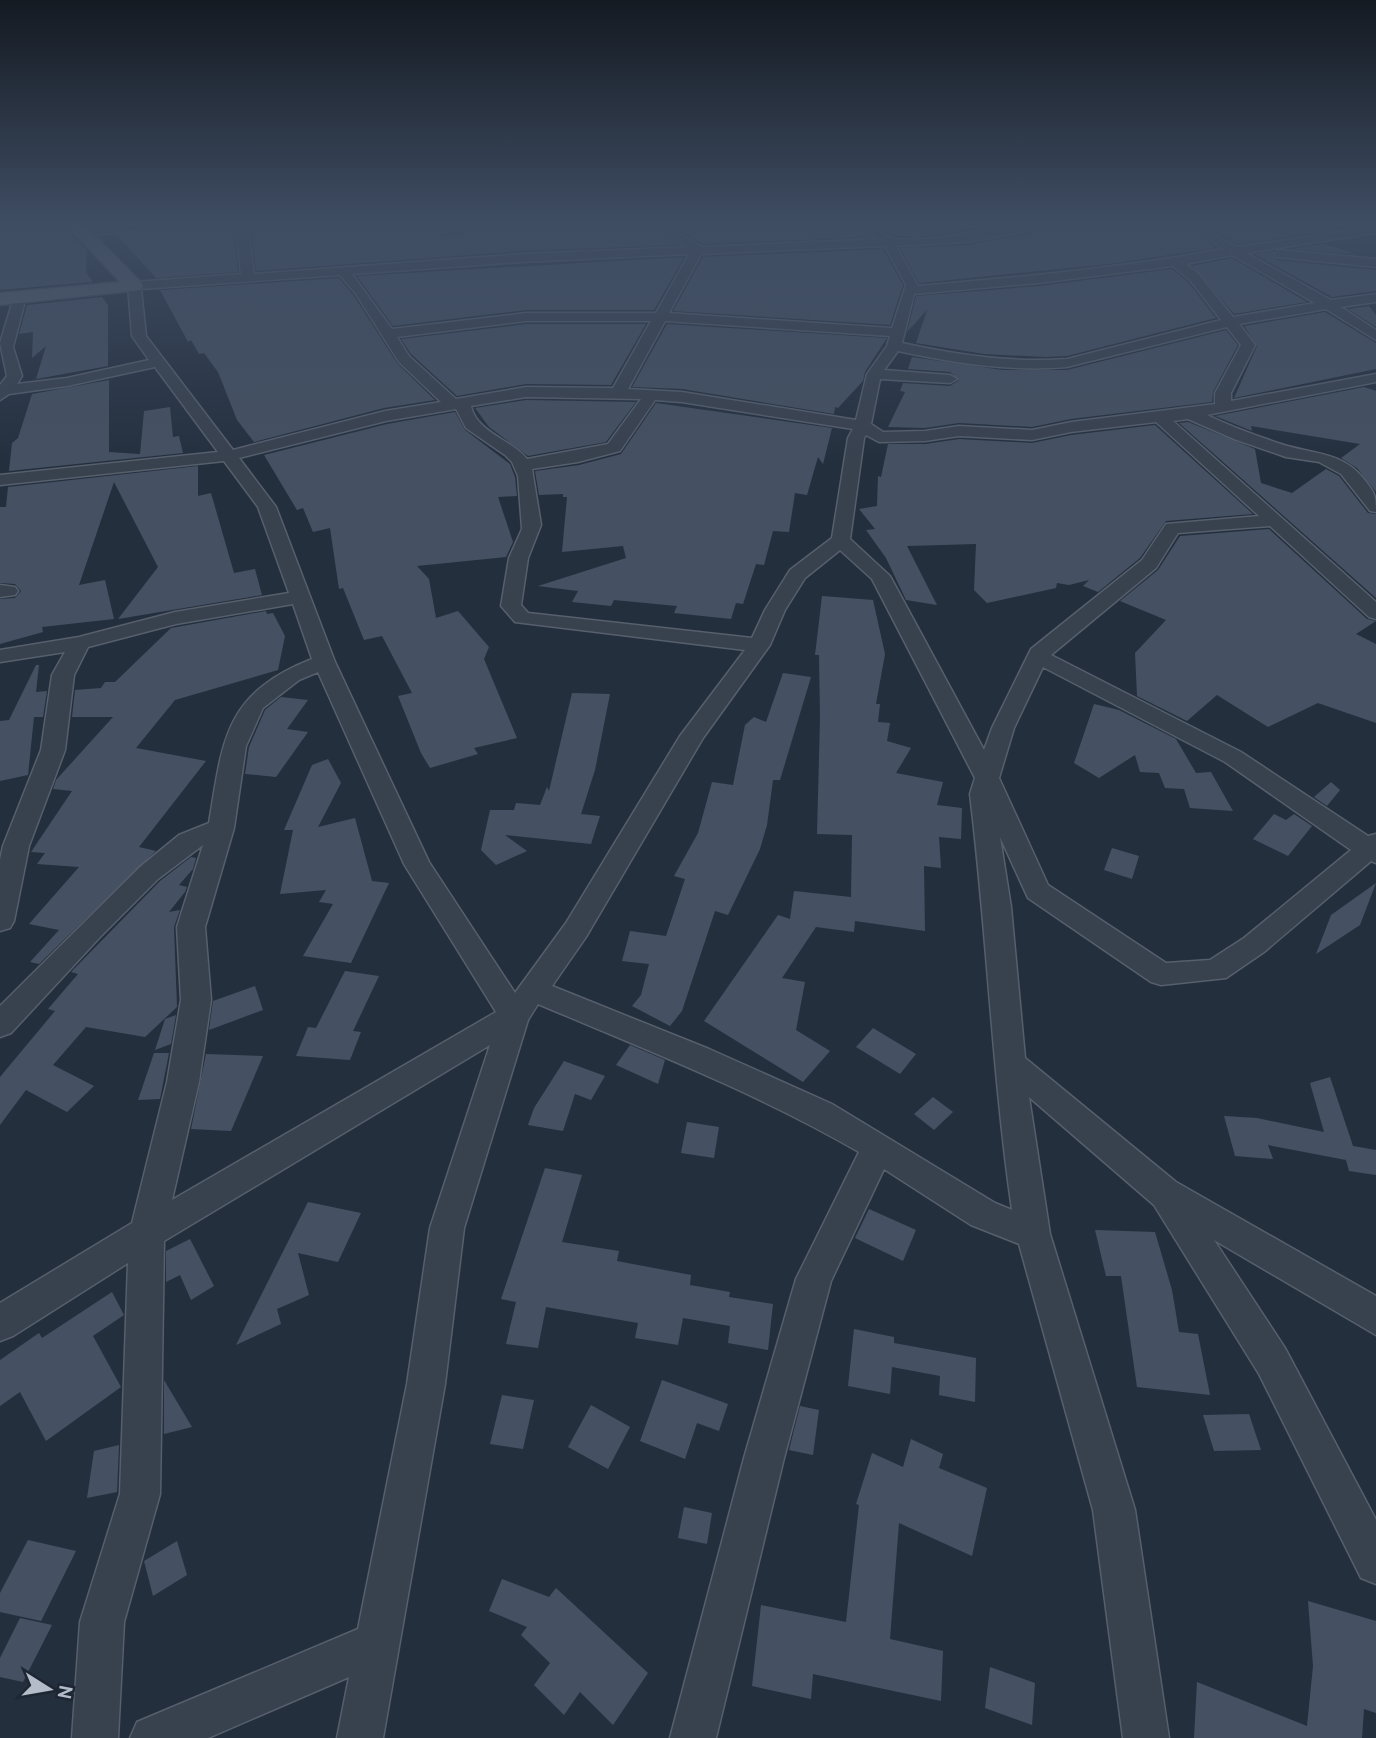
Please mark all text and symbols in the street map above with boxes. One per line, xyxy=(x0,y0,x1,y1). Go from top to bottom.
north arrow xyxy=(14,1654,84,1724)
text: N xyxy=(51,1683,77,1701)

